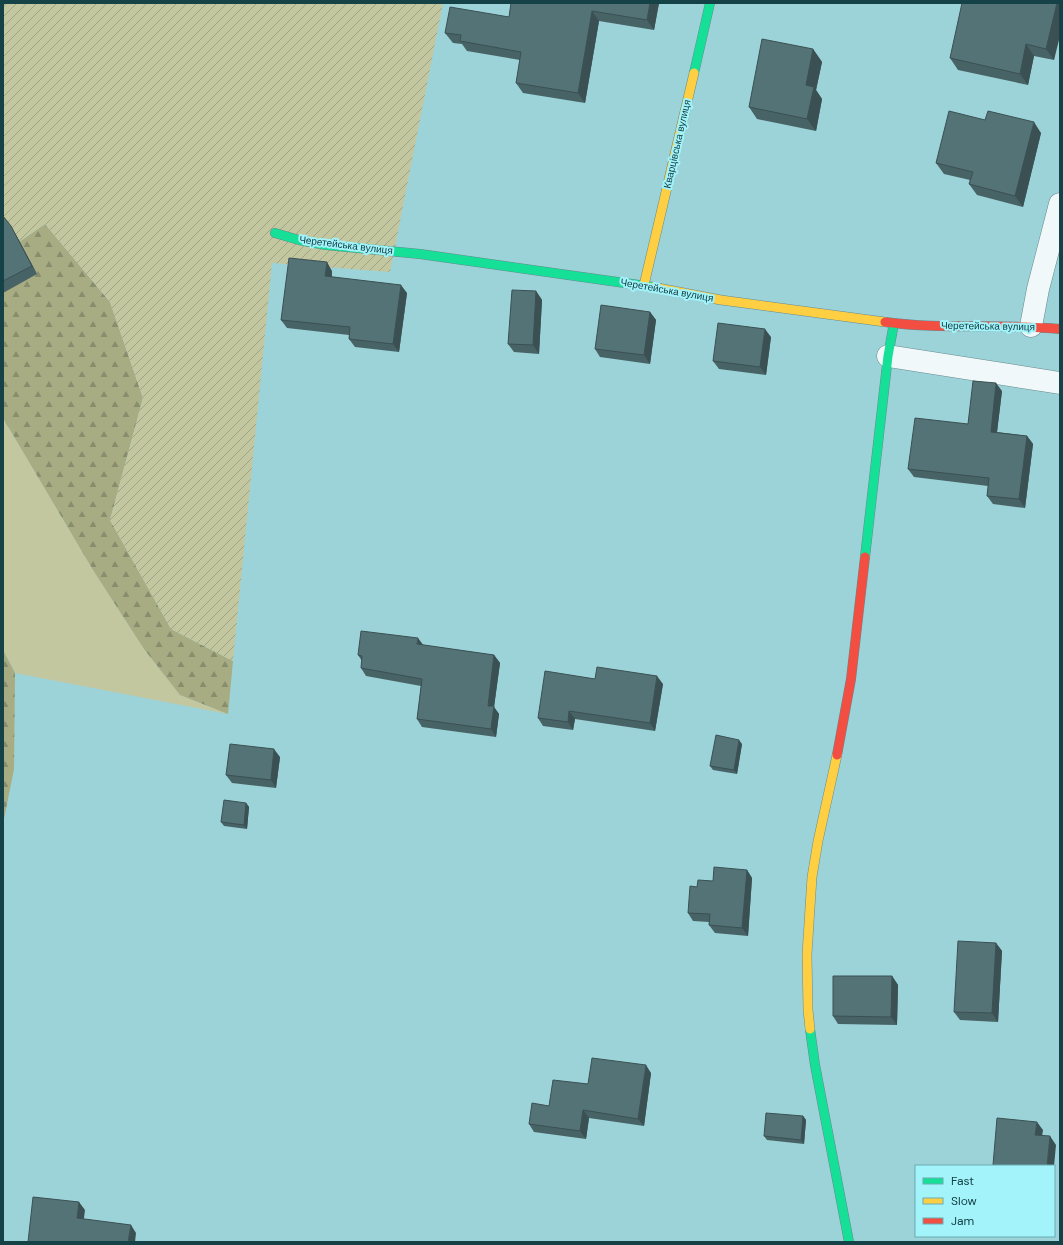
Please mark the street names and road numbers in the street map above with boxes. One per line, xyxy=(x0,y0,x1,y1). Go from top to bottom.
street label: Кварцівська вулиця xyxy=(660,98,694,190)
street label: Черетейська вулиця xyxy=(299,233,393,257)
street label: Черетейська вулиця xyxy=(620,275,714,305)
street label: Черетейська вулиця xyxy=(941,319,1035,333)

